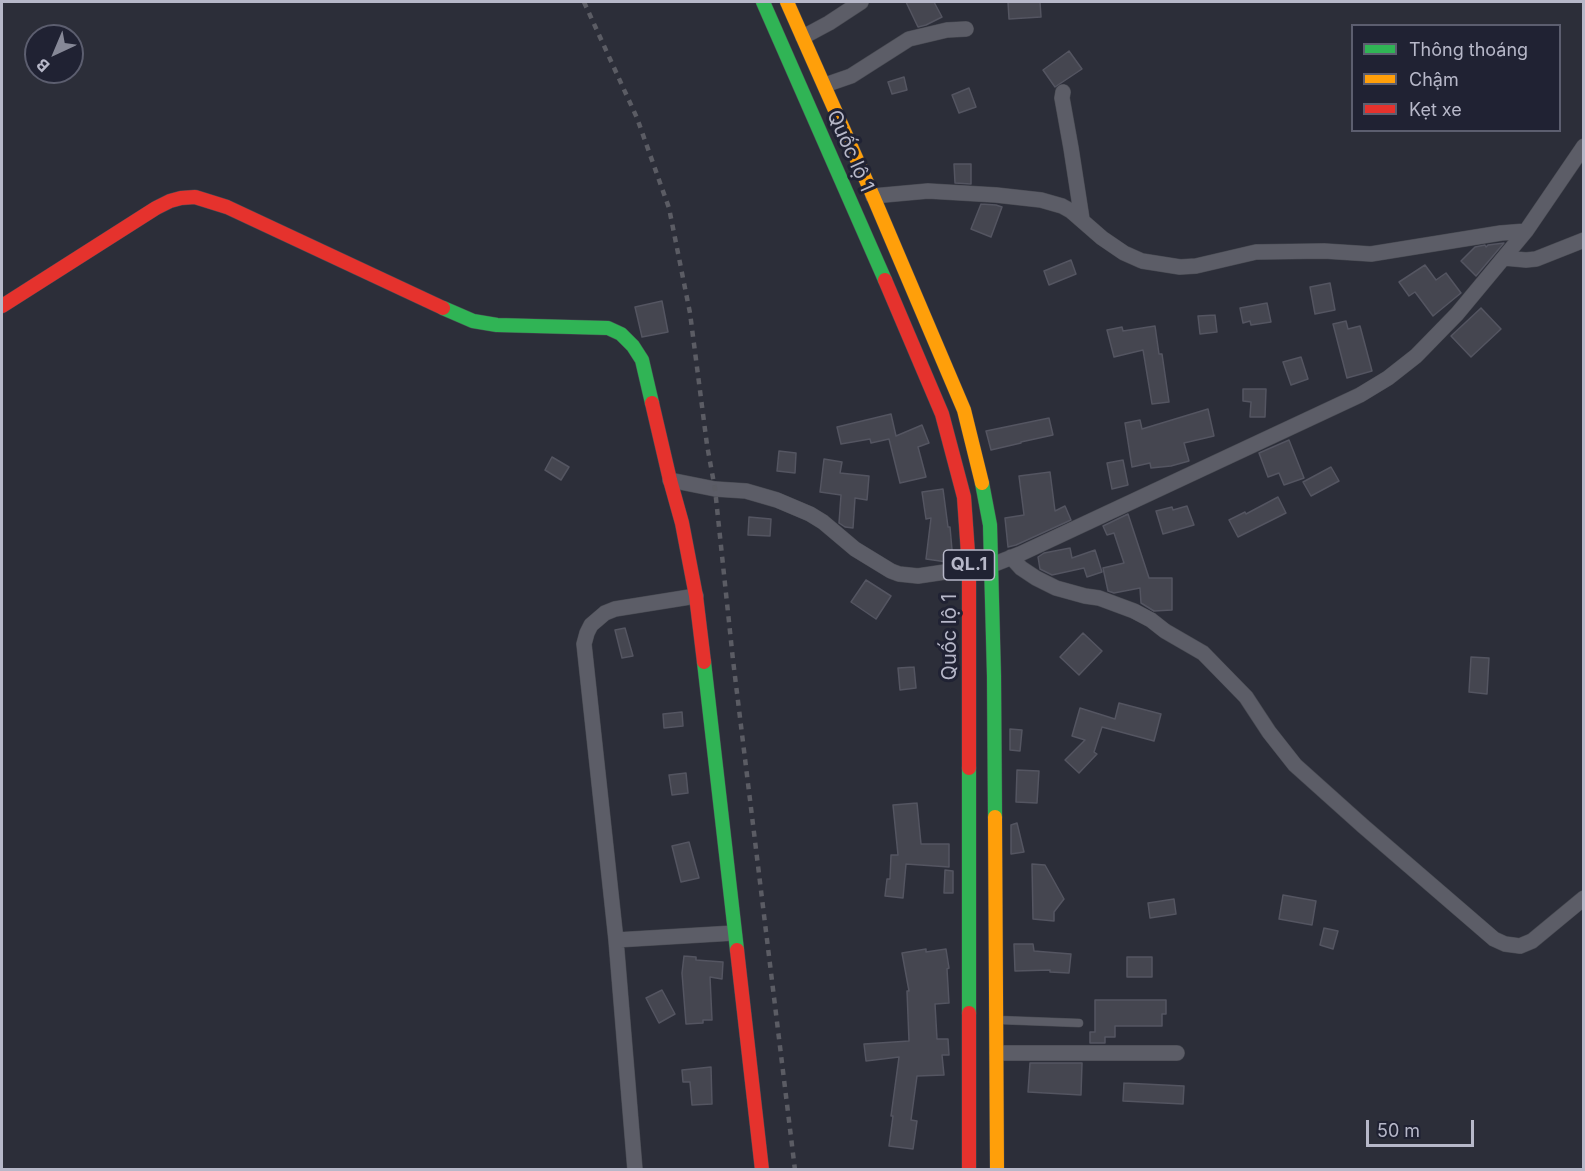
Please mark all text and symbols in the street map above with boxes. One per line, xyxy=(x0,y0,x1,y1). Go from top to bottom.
north arrow xyxy=(24,24,84,84)
legend xyxy=(1351,24,1561,132)
text: Thông thoáng xyxy=(1409,39,1528,60)
text: B xyxy=(32,55,54,76)
text: Chậm xyxy=(1409,69,1459,90)
text: Kẹt xe xyxy=(1409,99,1462,120)
street label: Quốc lộ 1 xyxy=(821,106,879,196)
road number: QL.1 xyxy=(944,550,994,580)
street label: Quốc lộ 1 xyxy=(938,594,962,680)
scale bar xyxy=(1369,1108,1477,1146)
text: 50 m xyxy=(1377,1120,1420,1141)

